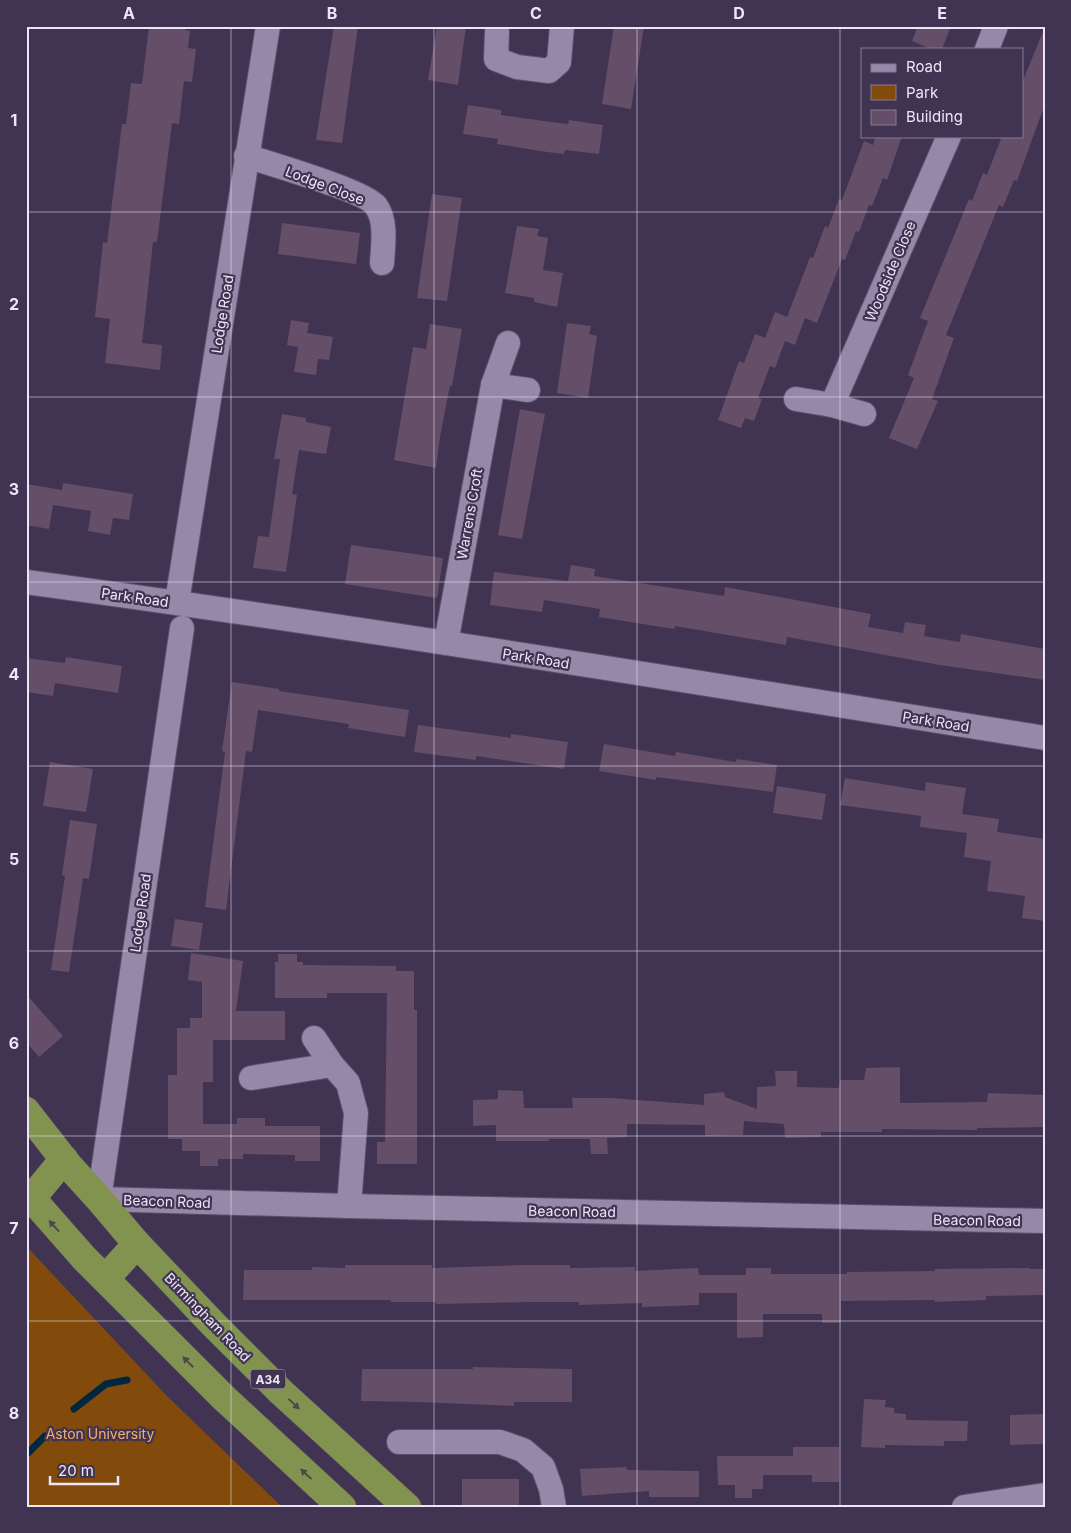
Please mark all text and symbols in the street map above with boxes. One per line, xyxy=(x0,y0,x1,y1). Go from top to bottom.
text: A xyxy=(123,3,135,23)
text: B xyxy=(327,3,337,23)
text: C xyxy=(530,3,542,23)
text: D xyxy=(733,3,745,23)
text: E xyxy=(937,3,947,23)
legend xyxy=(861,48,1024,138)
text: Road xyxy=(906,57,942,76)
text: Park xyxy=(906,83,939,102)
text: Building xyxy=(906,107,963,126)
text: 1 xyxy=(11,110,17,130)
street label: Lodge Close xyxy=(283,162,367,208)
street label: Woodside Close xyxy=(861,218,919,324)
street label: Lodge Road xyxy=(207,273,237,355)
text: 2 xyxy=(9,294,19,314)
street label: Warrens Croft xyxy=(453,467,485,561)
text: 3 xyxy=(9,479,19,499)
street label: Park Road xyxy=(100,584,170,610)
street label: Park Road xyxy=(501,644,571,672)
text: 4 xyxy=(9,664,20,684)
street label: Park Road xyxy=(901,707,971,735)
text: 5 xyxy=(9,849,19,869)
street label: Lodge Road xyxy=(126,873,154,953)
text: 6 xyxy=(9,1033,19,1053)
street label: Beacon Road xyxy=(123,1191,211,1211)
street label: Beacon Road xyxy=(528,1202,616,1220)
street label: Beacon Road xyxy=(933,1211,1021,1229)
text: 7 xyxy=(9,1218,19,1238)
one-way arrow xyxy=(49,1219,60,1232)
street label: Birmingham Road xyxy=(161,1269,255,1365)
one-way arrow xyxy=(183,1356,195,1368)
road number: A34 xyxy=(250,1370,286,1388)
one-way arrow xyxy=(287,1398,299,1410)
text: 8 xyxy=(9,1403,19,1423)
park label: Aston University xyxy=(46,1425,154,1442)
scale bar xyxy=(50,1453,118,1485)
text: 20 m xyxy=(58,1461,94,1480)
one-way arrow xyxy=(300,1468,313,1479)

